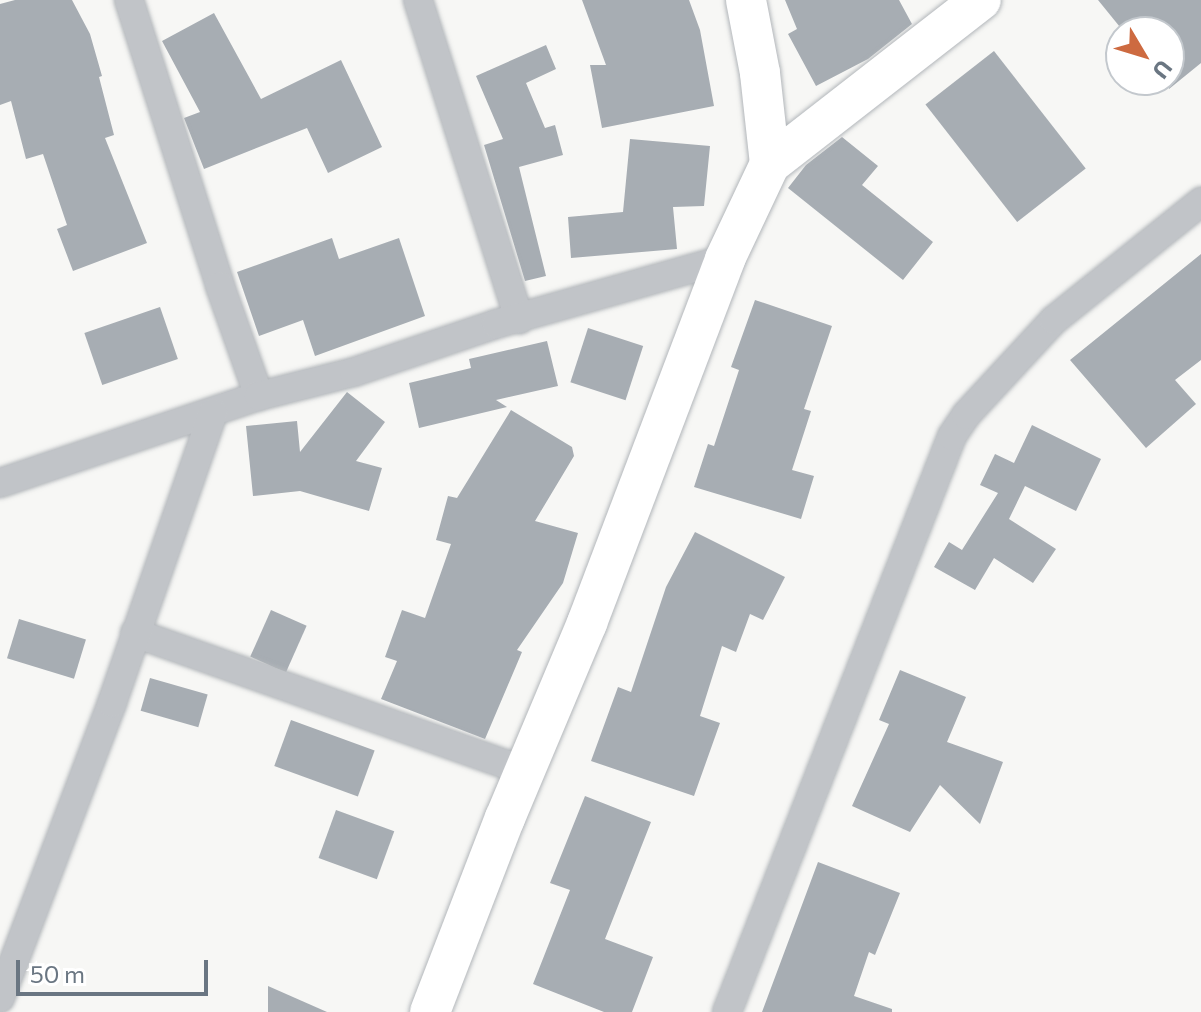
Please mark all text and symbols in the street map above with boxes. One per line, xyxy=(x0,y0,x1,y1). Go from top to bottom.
north arrow xyxy=(1105,16,1185,96)
text: U xyxy=(1147,55,1178,84)
scale bar xyxy=(20,944,212,994)
text: 50 m xyxy=(30,959,85,988)

